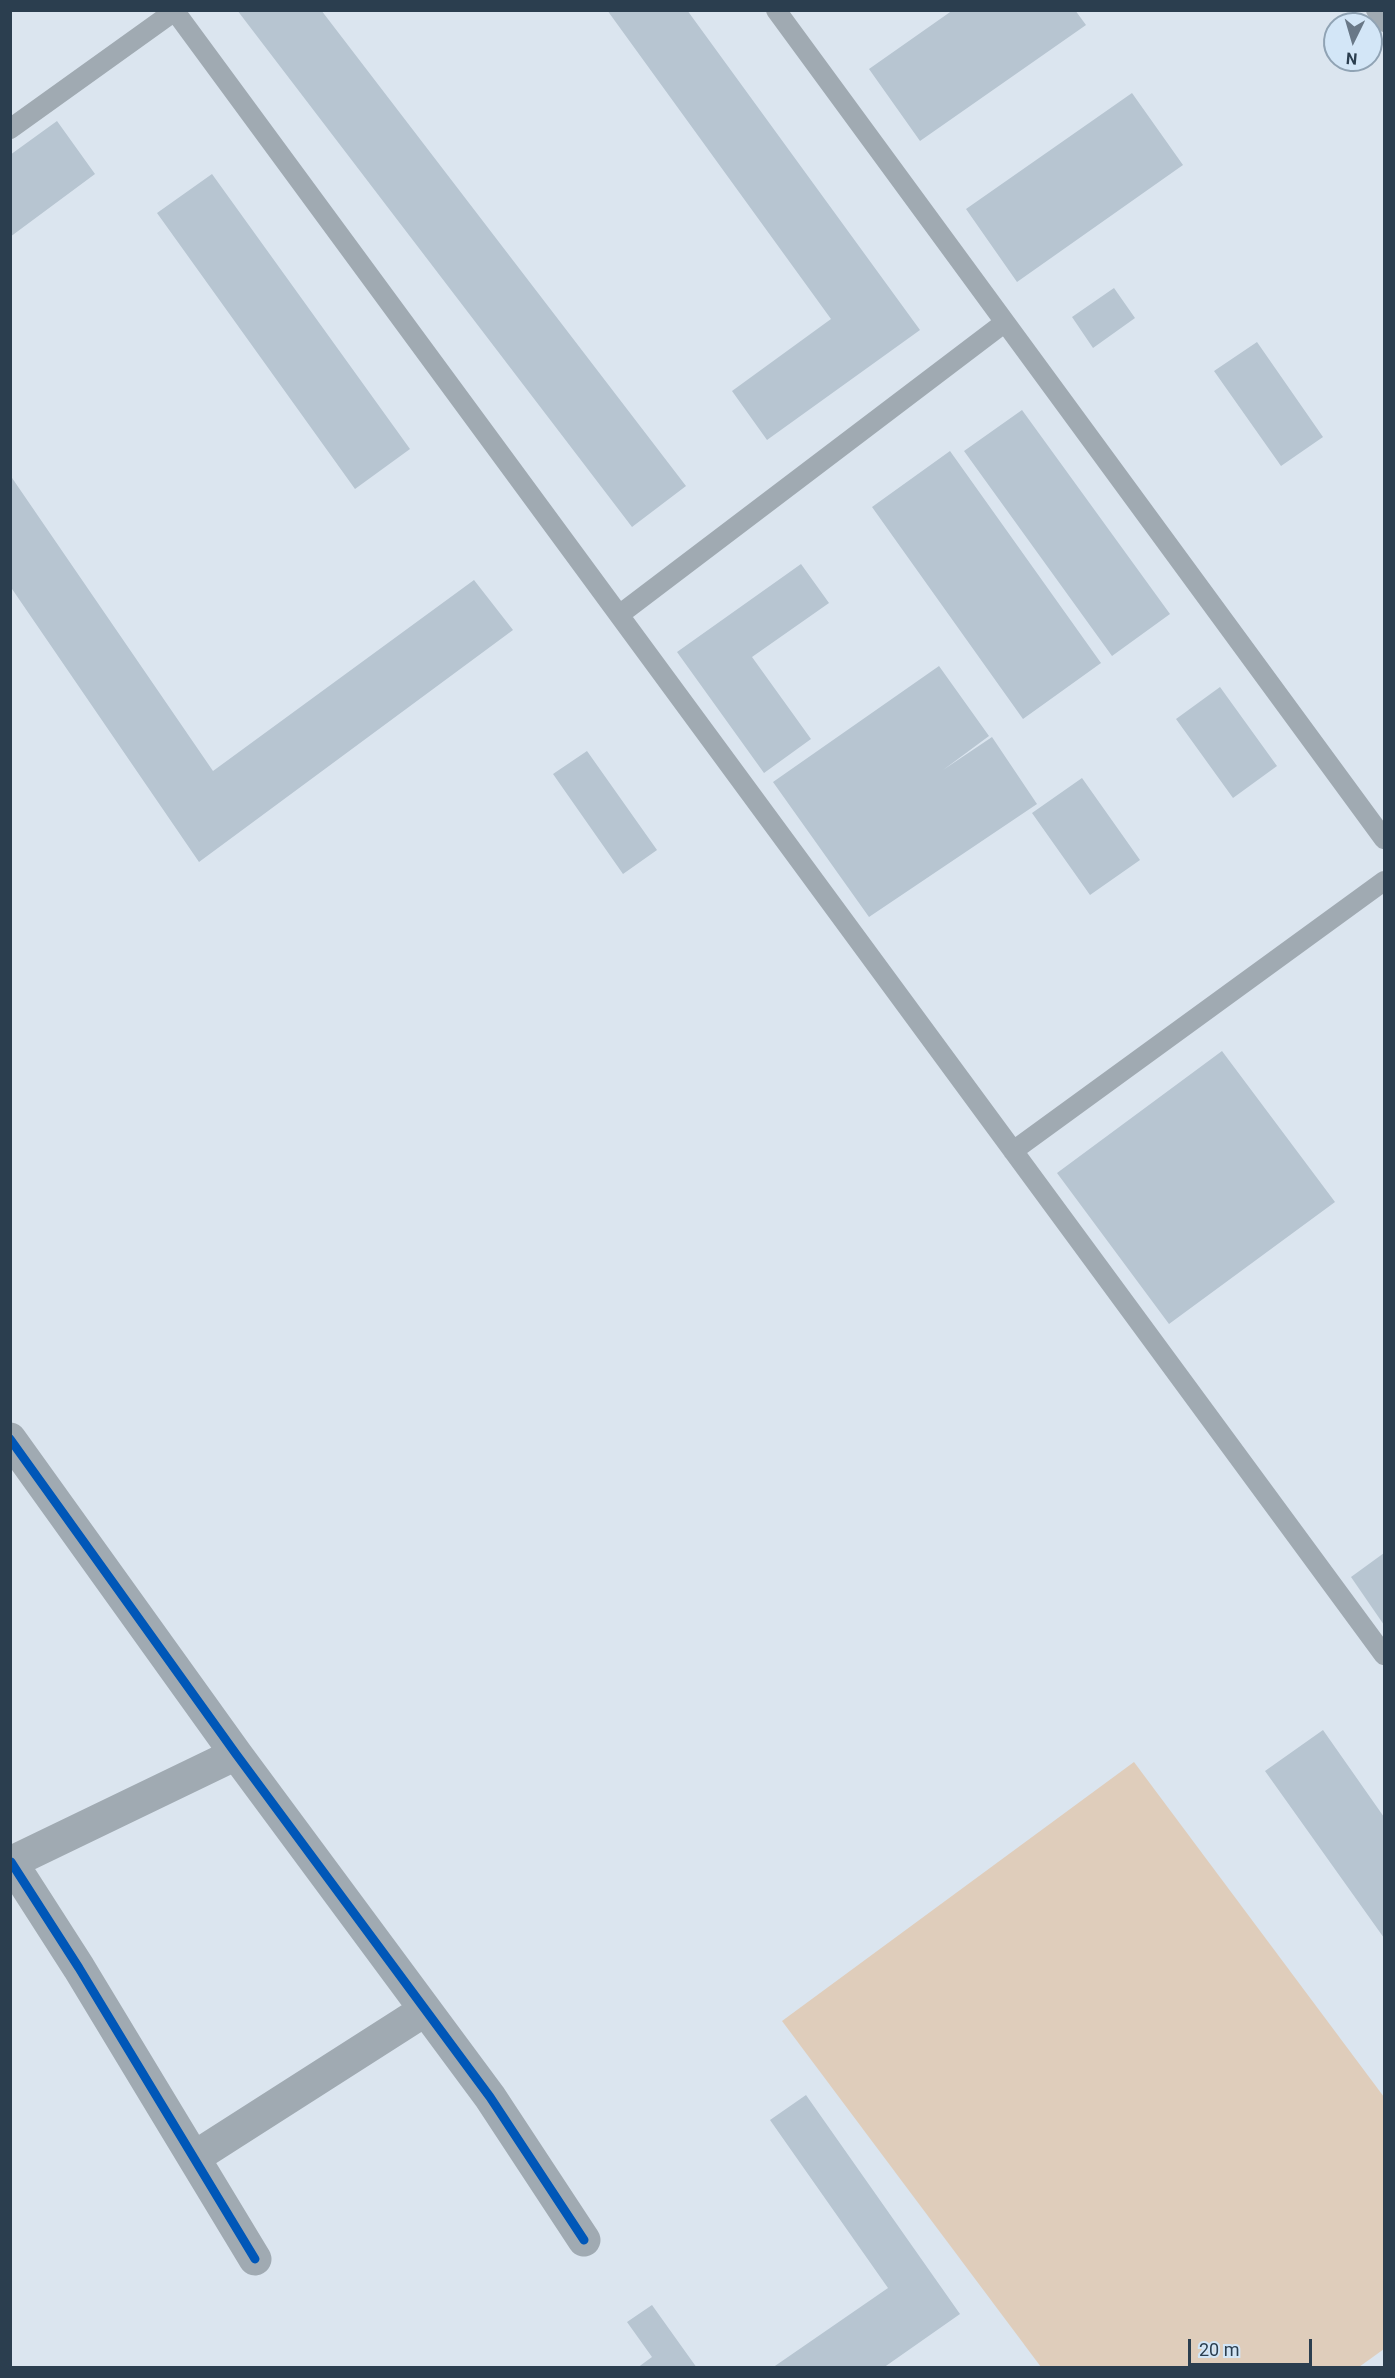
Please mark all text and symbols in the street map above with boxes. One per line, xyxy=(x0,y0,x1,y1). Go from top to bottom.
north arrow xyxy=(1323,12,1383,72)
text: N xyxy=(1345,48,1358,68)
scale bar xyxy=(1191,2327,1316,2365)
text: 20 m xyxy=(1199,2339,1239,2360)

